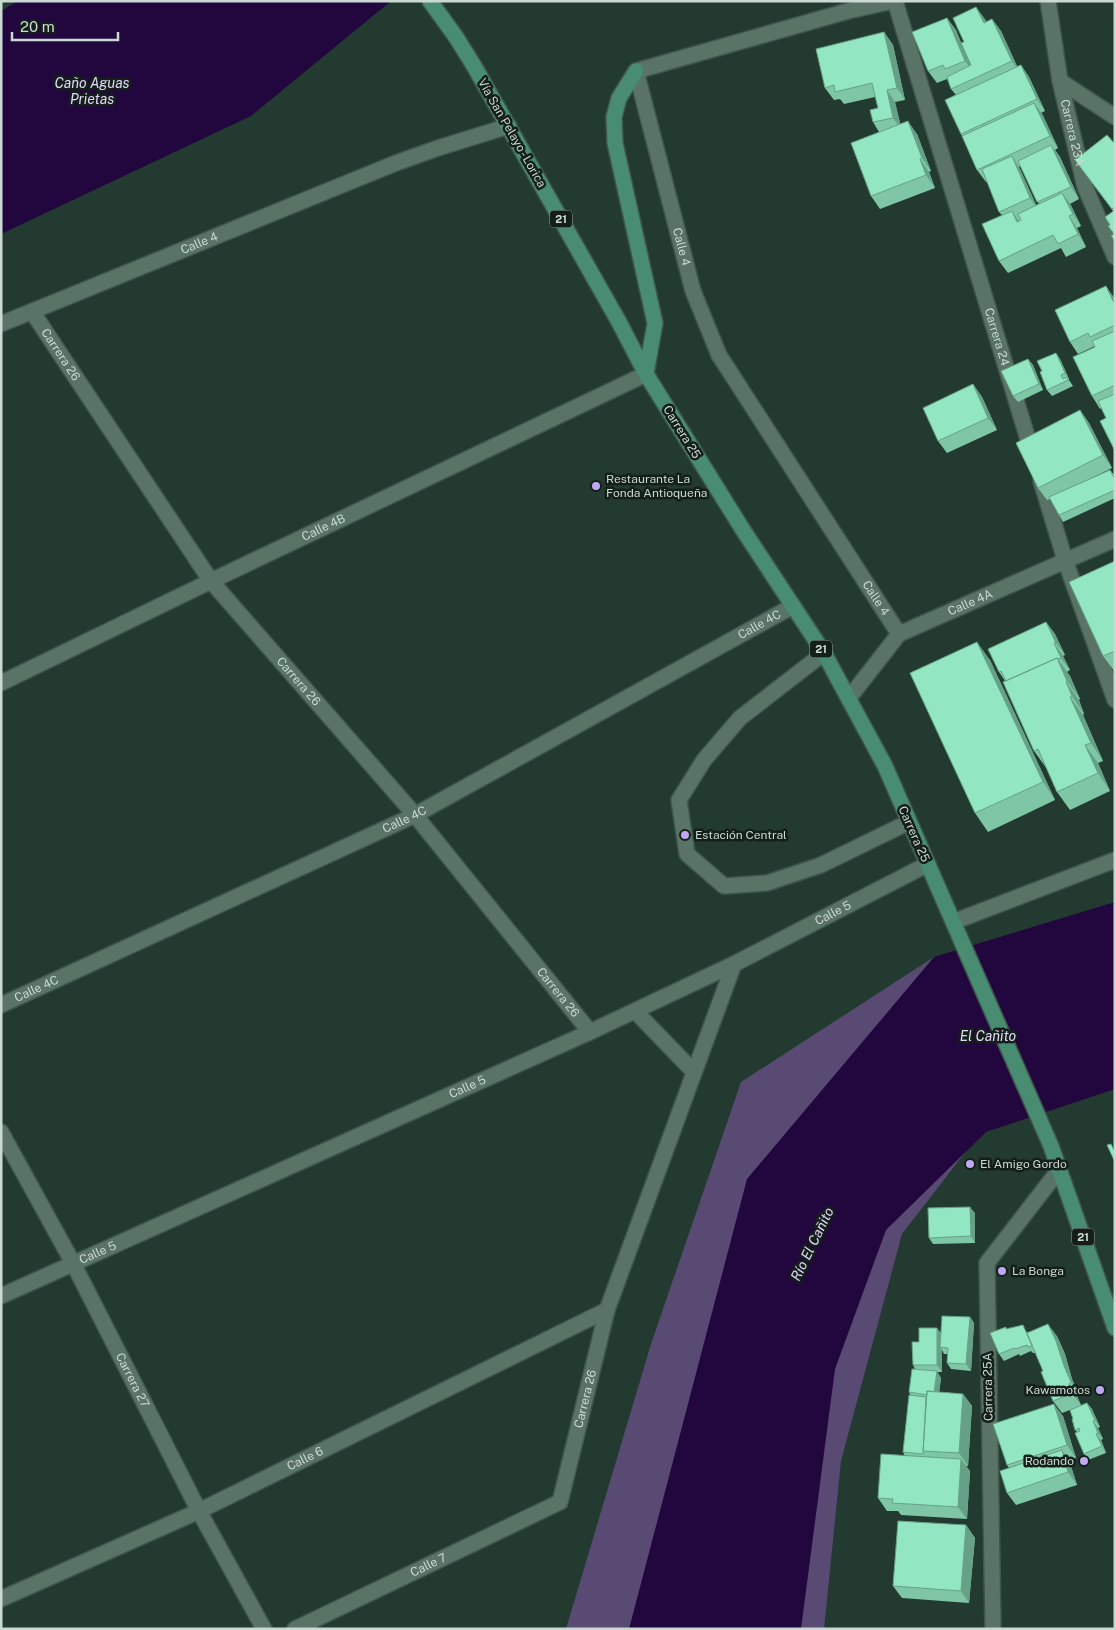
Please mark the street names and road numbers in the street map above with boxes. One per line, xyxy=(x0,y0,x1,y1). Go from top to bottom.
street label: Vía San Pelayo - Lorica xyxy=(475,76,549,190)
street label: Carrera 23A xyxy=(1058,98,1087,168)
road number: 21 xyxy=(550,210,572,228)
street label: Calle 4 xyxy=(670,226,693,268)
street label: Calle 4 xyxy=(179,229,220,257)
street label: Carrera 24 xyxy=(982,306,1012,368)
street label: Carrera 26 xyxy=(38,326,83,383)
street label: Carrera 25 xyxy=(660,403,704,461)
street label: Calle 4B xyxy=(299,511,348,544)
street label: Calle 4 xyxy=(859,578,892,619)
street label: Calle 4A xyxy=(946,587,995,619)
street label: Calle 4C xyxy=(735,607,783,642)
road number: 21 xyxy=(810,641,832,658)
street label: Carrera 26 xyxy=(274,654,323,709)
street label: Calle 4C xyxy=(380,803,429,836)
street label: Carrera 25 xyxy=(895,804,933,864)
street label: Calle 5 xyxy=(812,898,854,928)
street label: Carrera 26 xyxy=(534,965,582,1020)
street label: Calle 4C xyxy=(12,973,61,1005)
street label: Calle 5 xyxy=(447,1073,488,1101)
road number: 21 xyxy=(1072,1228,1094,1246)
street label: Calle 5 xyxy=(77,1238,119,1267)
street label: Carrera 27 xyxy=(113,1351,152,1410)
street label: Carrera 25A xyxy=(980,1352,996,1421)
street label: Carrera 26 xyxy=(571,1368,599,1430)
street label: Calle 6 xyxy=(285,1444,326,1474)
street label: Calle 7 xyxy=(408,1550,449,1580)

